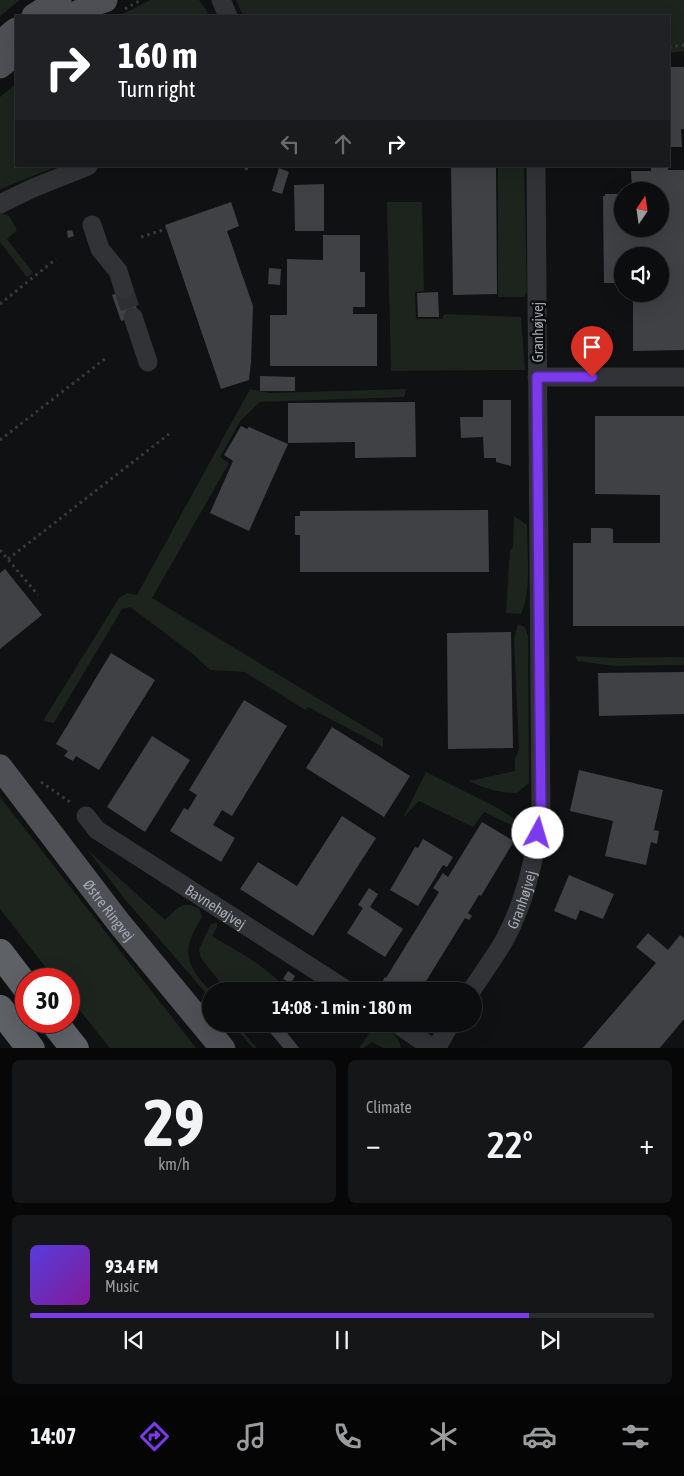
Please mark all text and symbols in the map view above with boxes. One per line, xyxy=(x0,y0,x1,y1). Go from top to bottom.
icon: right xyxy=(35,35,100,100)
text: 160 m xyxy=(118,35,197,75)
text: Turn right xyxy=(118,76,195,102)
icon: left xyxy=(276,130,304,158)
icon: ahead xyxy=(329,130,357,158)
icon: right xyxy=(382,130,410,158)
north arrow xyxy=(614,182,669,238)
map controls xyxy=(614,182,669,302)
button: sound xyxy=(614,247,669,302)
street label: Granhøjvej xyxy=(529,302,546,362)
pin xyxy=(571,326,613,377)
icon: arrive xyxy=(578,333,606,361)
position arrow xyxy=(511,806,563,858)
street label: Granhøjvej xyxy=(503,869,539,931)
street label: Østre Ringvej xyxy=(80,876,138,944)
street label: Bavnehøjvej xyxy=(182,881,249,932)
speed limit sign: 30 xyxy=(15,968,80,1033)
text: 14:08 · 1 min · 180 m xyxy=(272,996,412,1018)
text: 29 xyxy=(143,1085,205,1160)
text: Climate xyxy=(366,1098,412,1116)
text: 22° xyxy=(487,1123,533,1166)
text: − xyxy=(366,1128,381,1160)
text: + xyxy=(639,1128,654,1160)
text: km/h xyxy=(158,1155,190,1173)
text: 93.4 FM xyxy=(105,1255,158,1277)
text: Music xyxy=(105,1277,139,1295)
icon: previous xyxy=(120,1326,148,1354)
icon: pause xyxy=(328,1326,356,1354)
icon: next xyxy=(536,1326,564,1354)
icon: directions xyxy=(137,1419,172,1454)
icon: music xyxy=(234,1419,269,1454)
icon: phone xyxy=(330,1419,365,1454)
icon: climate xyxy=(426,1419,461,1454)
icon: car xyxy=(522,1419,557,1454)
icon: filters xyxy=(618,1419,653,1454)
text: 14:07 xyxy=(31,1423,76,1449)

